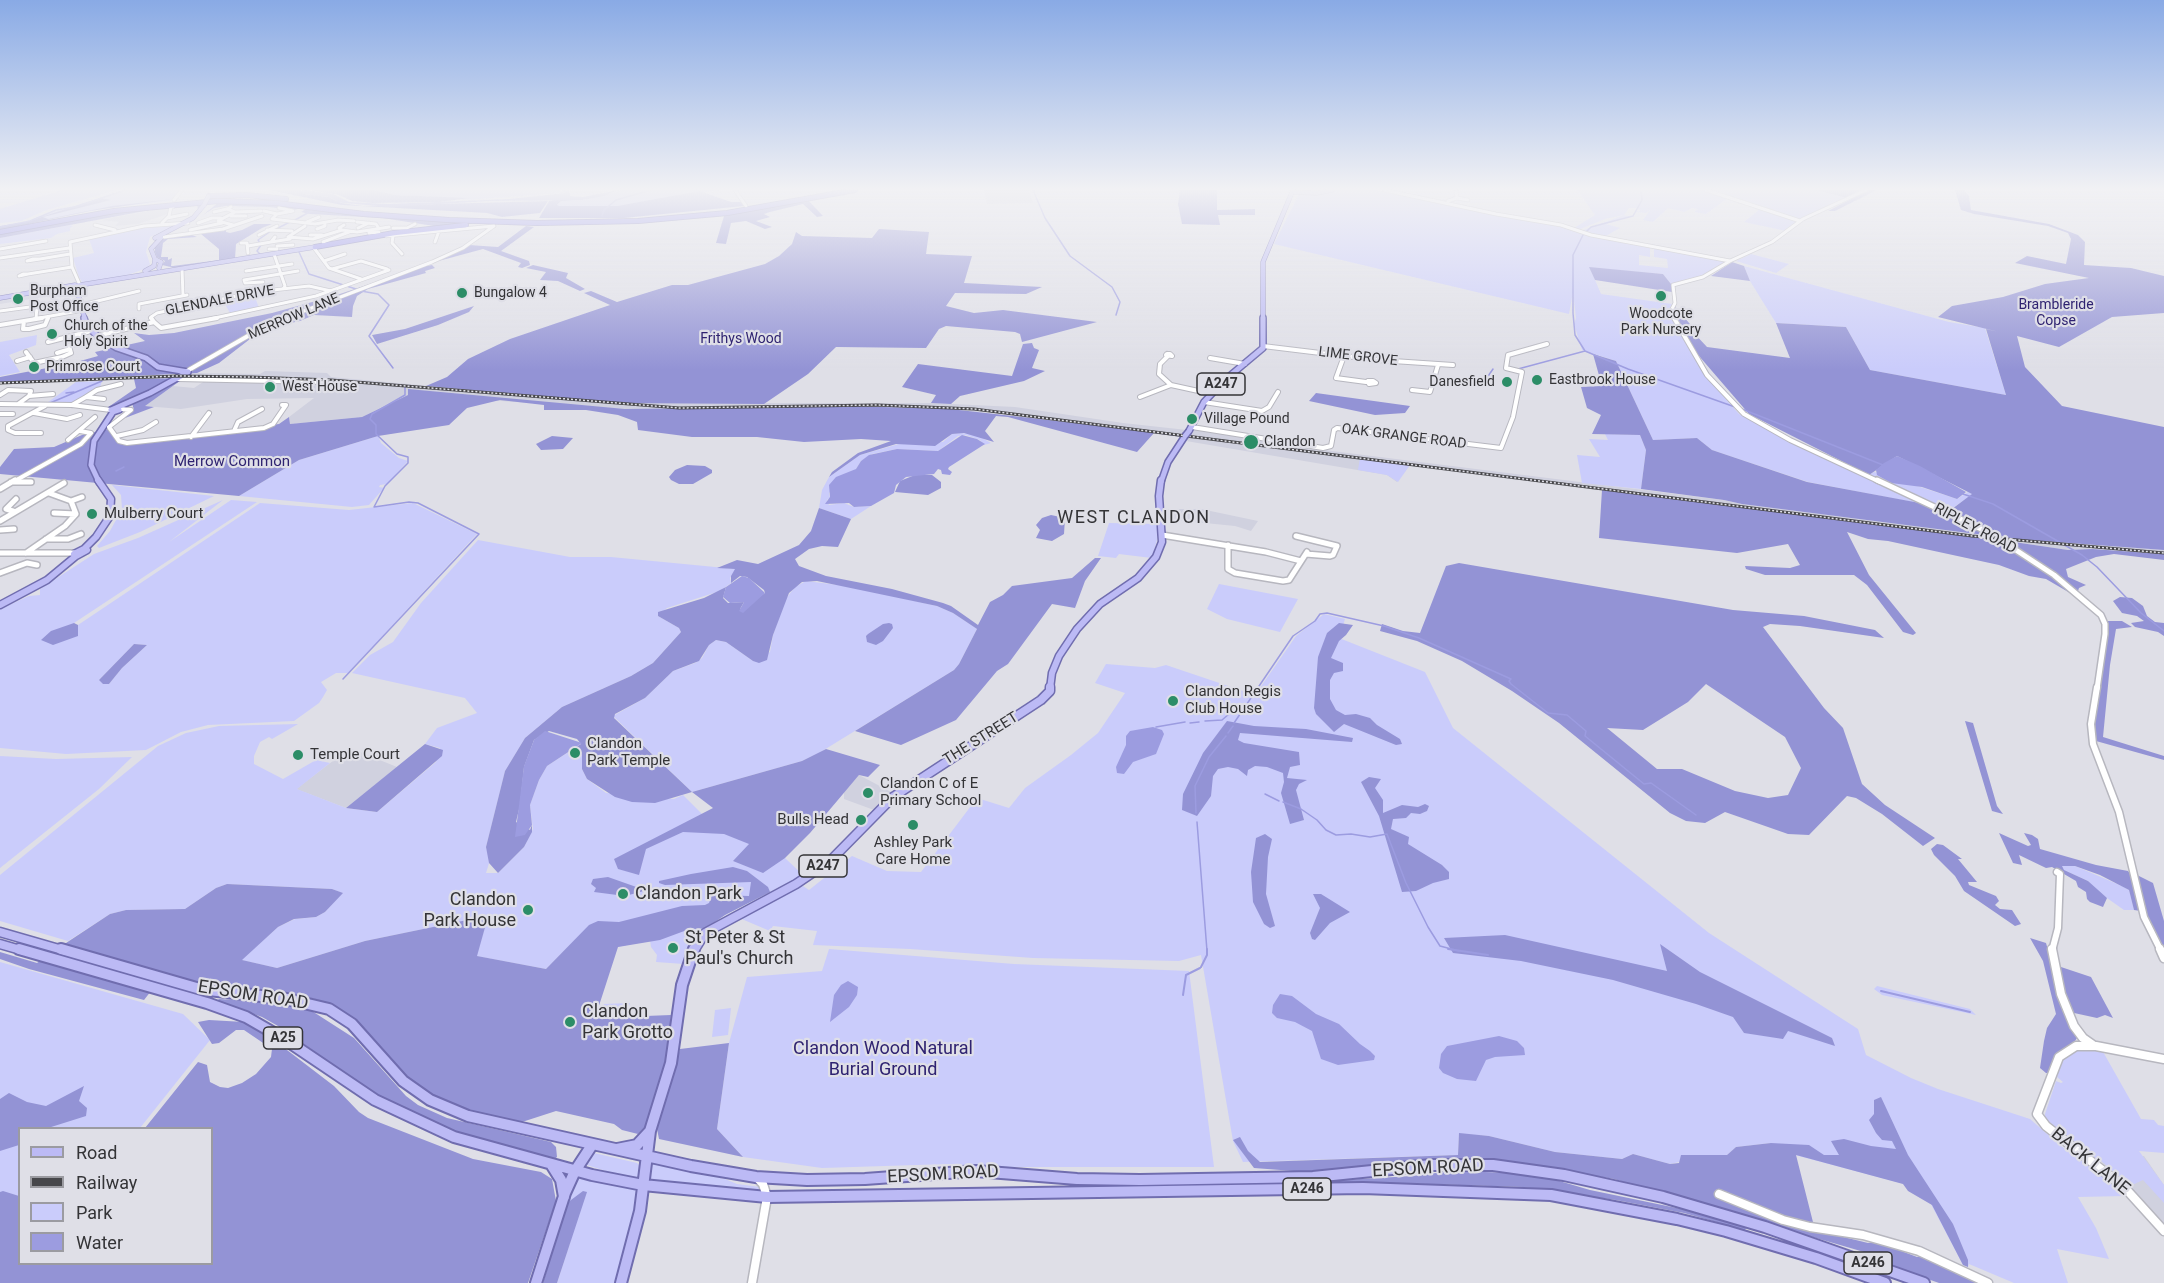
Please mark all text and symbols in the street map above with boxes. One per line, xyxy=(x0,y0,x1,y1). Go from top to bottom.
street label: GLENDALE DRIVE xyxy=(164,282,276,320)
place label: Burpham Post Office xyxy=(30,283,98,316)
place label: Bungalow 4 xyxy=(474,285,547,301)
marker: Bungalow 4 xyxy=(455,286,469,300)
marker: Woodcote Park Nursery xyxy=(1654,289,1668,303)
street label: MERROW LANE xyxy=(246,290,342,344)
marker: Burpham Post Office xyxy=(11,292,25,306)
park label: Brambleride Copse xyxy=(2018,297,2094,330)
place label: Woodcote Park Nursery xyxy=(1621,306,1701,338)
place label: Church of the Holy Spirit xyxy=(64,318,148,350)
marker: Church of the Holy Spirit xyxy=(45,327,59,341)
park label: Frithys Wood xyxy=(700,331,782,347)
street label: LIME GROVE xyxy=(1318,344,1398,370)
place label: Primrose Court xyxy=(46,359,140,375)
marker: Primrose Court xyxy=(27,360,41,374)
place label: Eastbrook House xyxy=(1549,372,1656,388)
road number: A247 xyxy=(1197,373,1245,395)
marker: Eastbrook House xyxy=(1530,373,1544,387)
place label: Danesfield xyxy=(1429,374,1495,390)
marker: Danesfield xyxy=(1500,375,1514,389)
place label: West House xyxy=(282,379,357,395)
marker: West House xyxy=(263,380,277,394)
place label: Village Pound xyxy=(1204,411,1290,427)
marker: Village Pound xyxy=(1185,412,1199,426)
street label: OAK GRANGE ROAD xyxy=(1341,421,1467,453)
marker: Clandon xyxy=(1242,433,1260,451)
place label: Clandon xyxy=(1264,434,1315,450)
park label: Merrow Common xyxy=(174,453,290,471)
street label: RIPLEY ROAD xyxy=(1931,500,2019,558)
place label: Mulberry Court xyxy=(104,505,203,523)
marker: Mulberry Court xyxy=(85,507,99,521)
district label: WEST CLANDON xyxy=(1057,507,1211,529)
place label: Clandon Regis Club House xyxy=(1185,683,1281,718)
marker: Clandon Regis Club House xyxy=(1166,694,1180,708)
street label: THE STREET xyxy=(940,709,1022,769)
place label: Clandon Park Temple xyxy=(587,735,670,770)
place label: Temple Court xyxy=(310,746,400,764)
marker: Clandon Park Temple xyxy=(568,746,582,760)
marker: Temple Court xyxy=(291,748,305,762)
place label: Clandon C of E Primary School xyxy=(880,775,981,810)
marker: Clandon C of E Primary School xyxy=(861,786,875,800)
place label: Bulls Head xyxy=(777,811,849,829)
marker: Bulls Head xyxy=(854,813,868,827)
marker: Ashley Park Care Home xyxy=(906,818,920,832)
place label: Ashley Park Care Home xyxy=(874,834,952,869)
road number: A247 xyxy=(799,855,847,877)
place label: Clandon Park xyxy=(635,883,742,905)
marker: Clandon Park xyxy=(616,887,630,901)
place label: Clandon Park House xyxy=(423,889,516,932)
marker: Clandon Park House xyxy=(521,903,535,917)
place label: St Peter & St Paul's Church xyxy=(685,927,793,970)
marker: St Peter & St Paul's Church xyxy=(666,941,680,955)
street label: EPSOM ROAD xyxy=(196,977,310,1015)
place label: Clandon Park Grotto xyxy=(582,1001,673,1044)
marker: Clandon Park Grotto xyxy=(563,1015,577,1029)
road number: A25 xyxy=(264,1027,302,1049)
park label: Clandon Wood Natural Burial Ground xyxy=(793,1038,973,1080)
street label: BACK LANE xyxy=(2046,1124,2134,1200)
legend xyxy=(18,1127,213,1265)
text: Road xyxy=(76,1142,117,1163)
street label: EPSOM ROAD xyxy=(1372,1155,1484,1183)
street label: EPSOM ROAD xyxy=(887,1161,999,1189)
text: Railway xyxy=(76,1172,137,1193)
road number: A246 xyxy=(1283,1178,1331,1200)
text: Park xyxy=(76,1202,112,1223)
text: Water xyxy=(76,1232,123,1253)
road number: A246 xyxy=(1844,1252,1892,1274)

